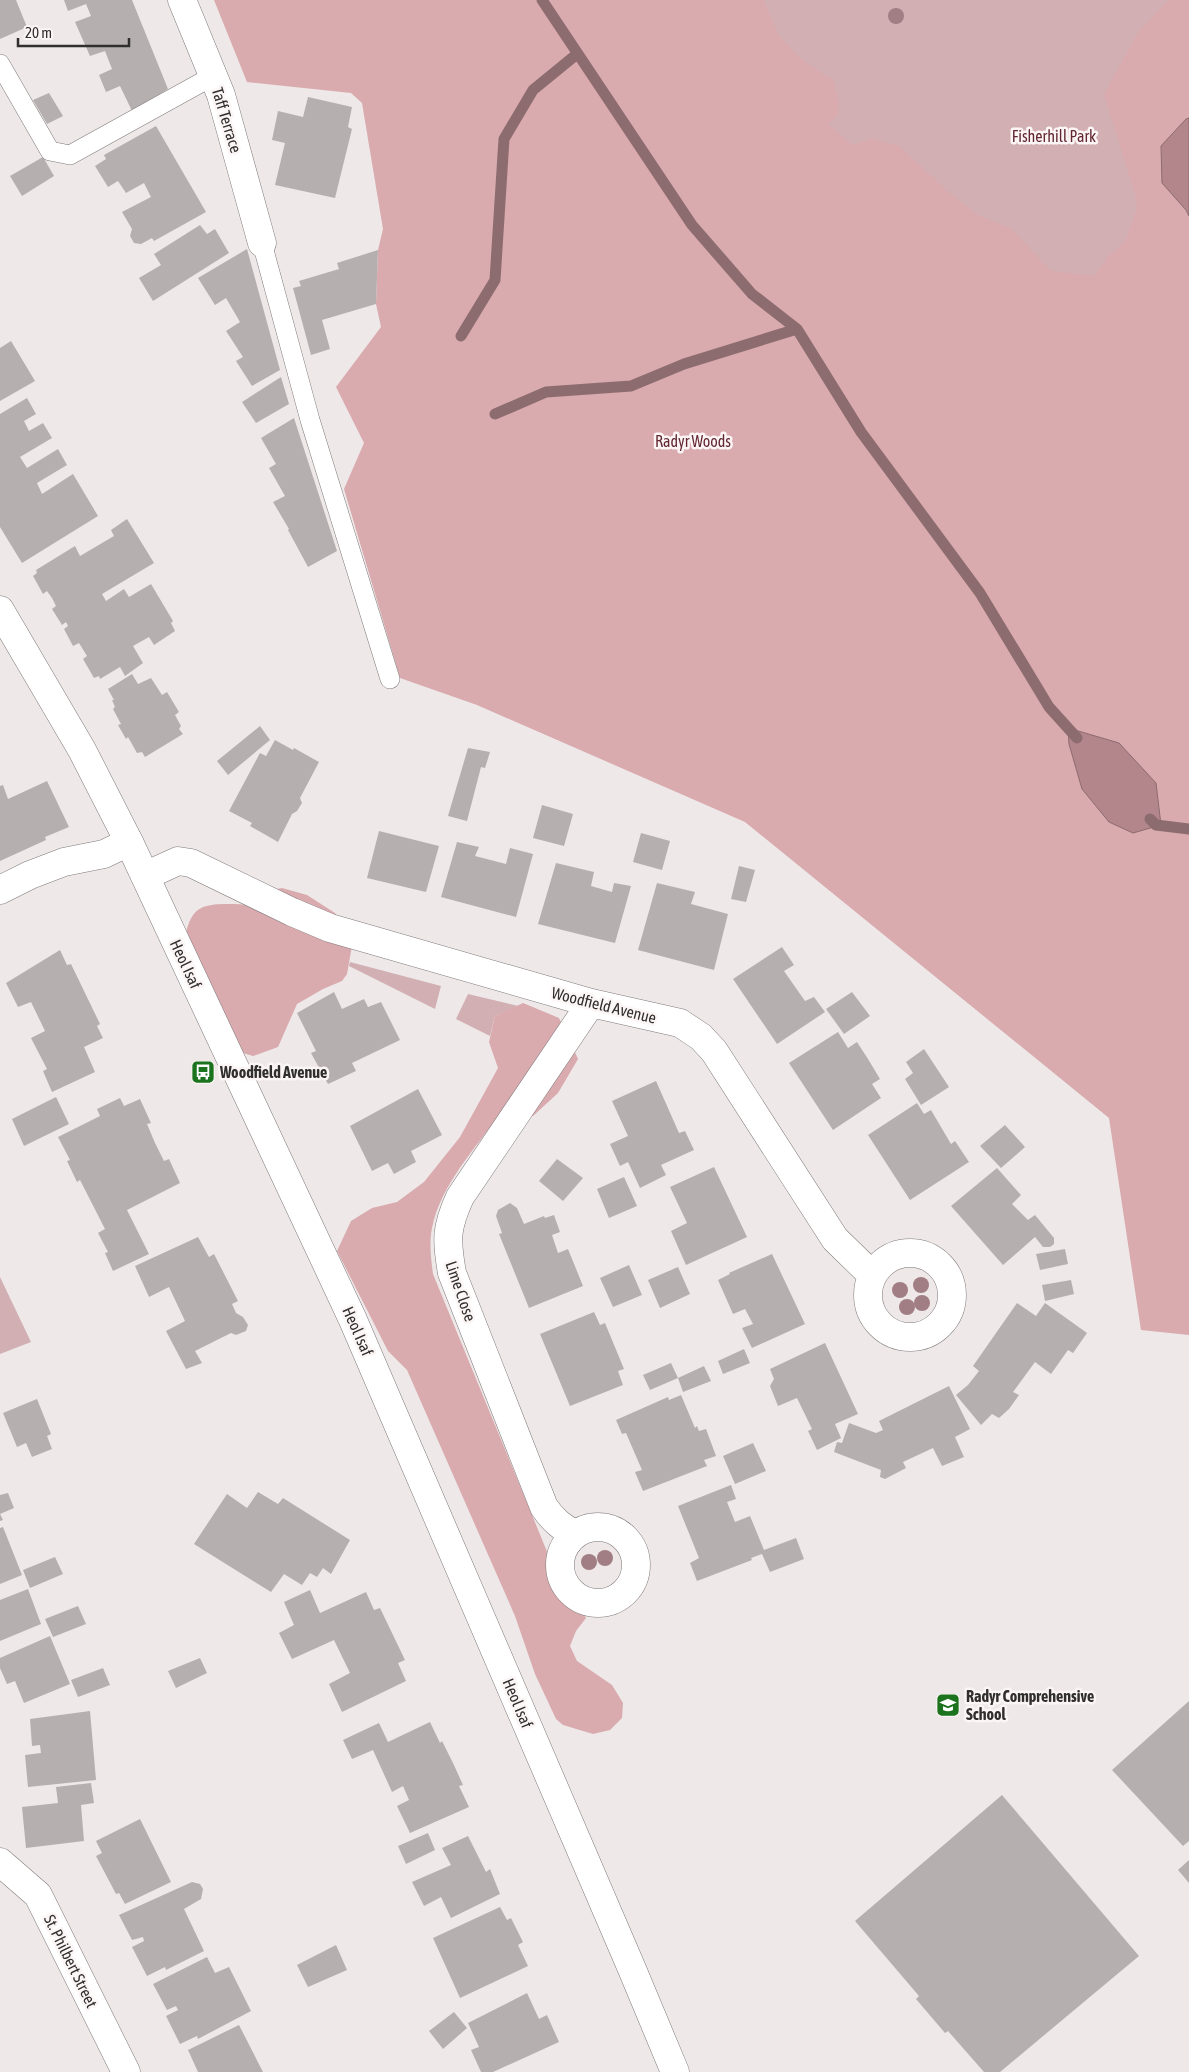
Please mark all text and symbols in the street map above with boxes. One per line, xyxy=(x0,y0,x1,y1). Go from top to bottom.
scale bar xyxy=(18,15,129,47)
text: 20 m xyxy=(25,24,52,41)
street label: Taff Terrace xyxy=(209,85,245,155)
park label: Fisherhill Park xyxy=(1012,127,1096,145)
park label: Radyr Woods xyxy=(655,432,731,451)
street label: Heol Isaf xyxy=(167,937,205,992)
street label: Woodfield Avenue xyxy=(550,983,658,1027)
bus stop icon: Woodfield Avenue xyxy=(190,1059,216,1085)
place label: Woodfield Avenue xyxy=(219,1063,327,1081)
street label: Lime Close xyxy=(442,1258,480,1324)
street label: Heol Isaf xyxy=(339,1304,377,1359)
street label: Heol Isaf xyxy=(500,1676,537,1731)
place label: Radyr Comprehensive School xyxy=(966,1687,1094,1723)
school or university icon: Radyr Comprehensive School xyxy=(935,1692,961,1718)
street label: St. Philbert Street xyxy=(41,1912,101,2011)

